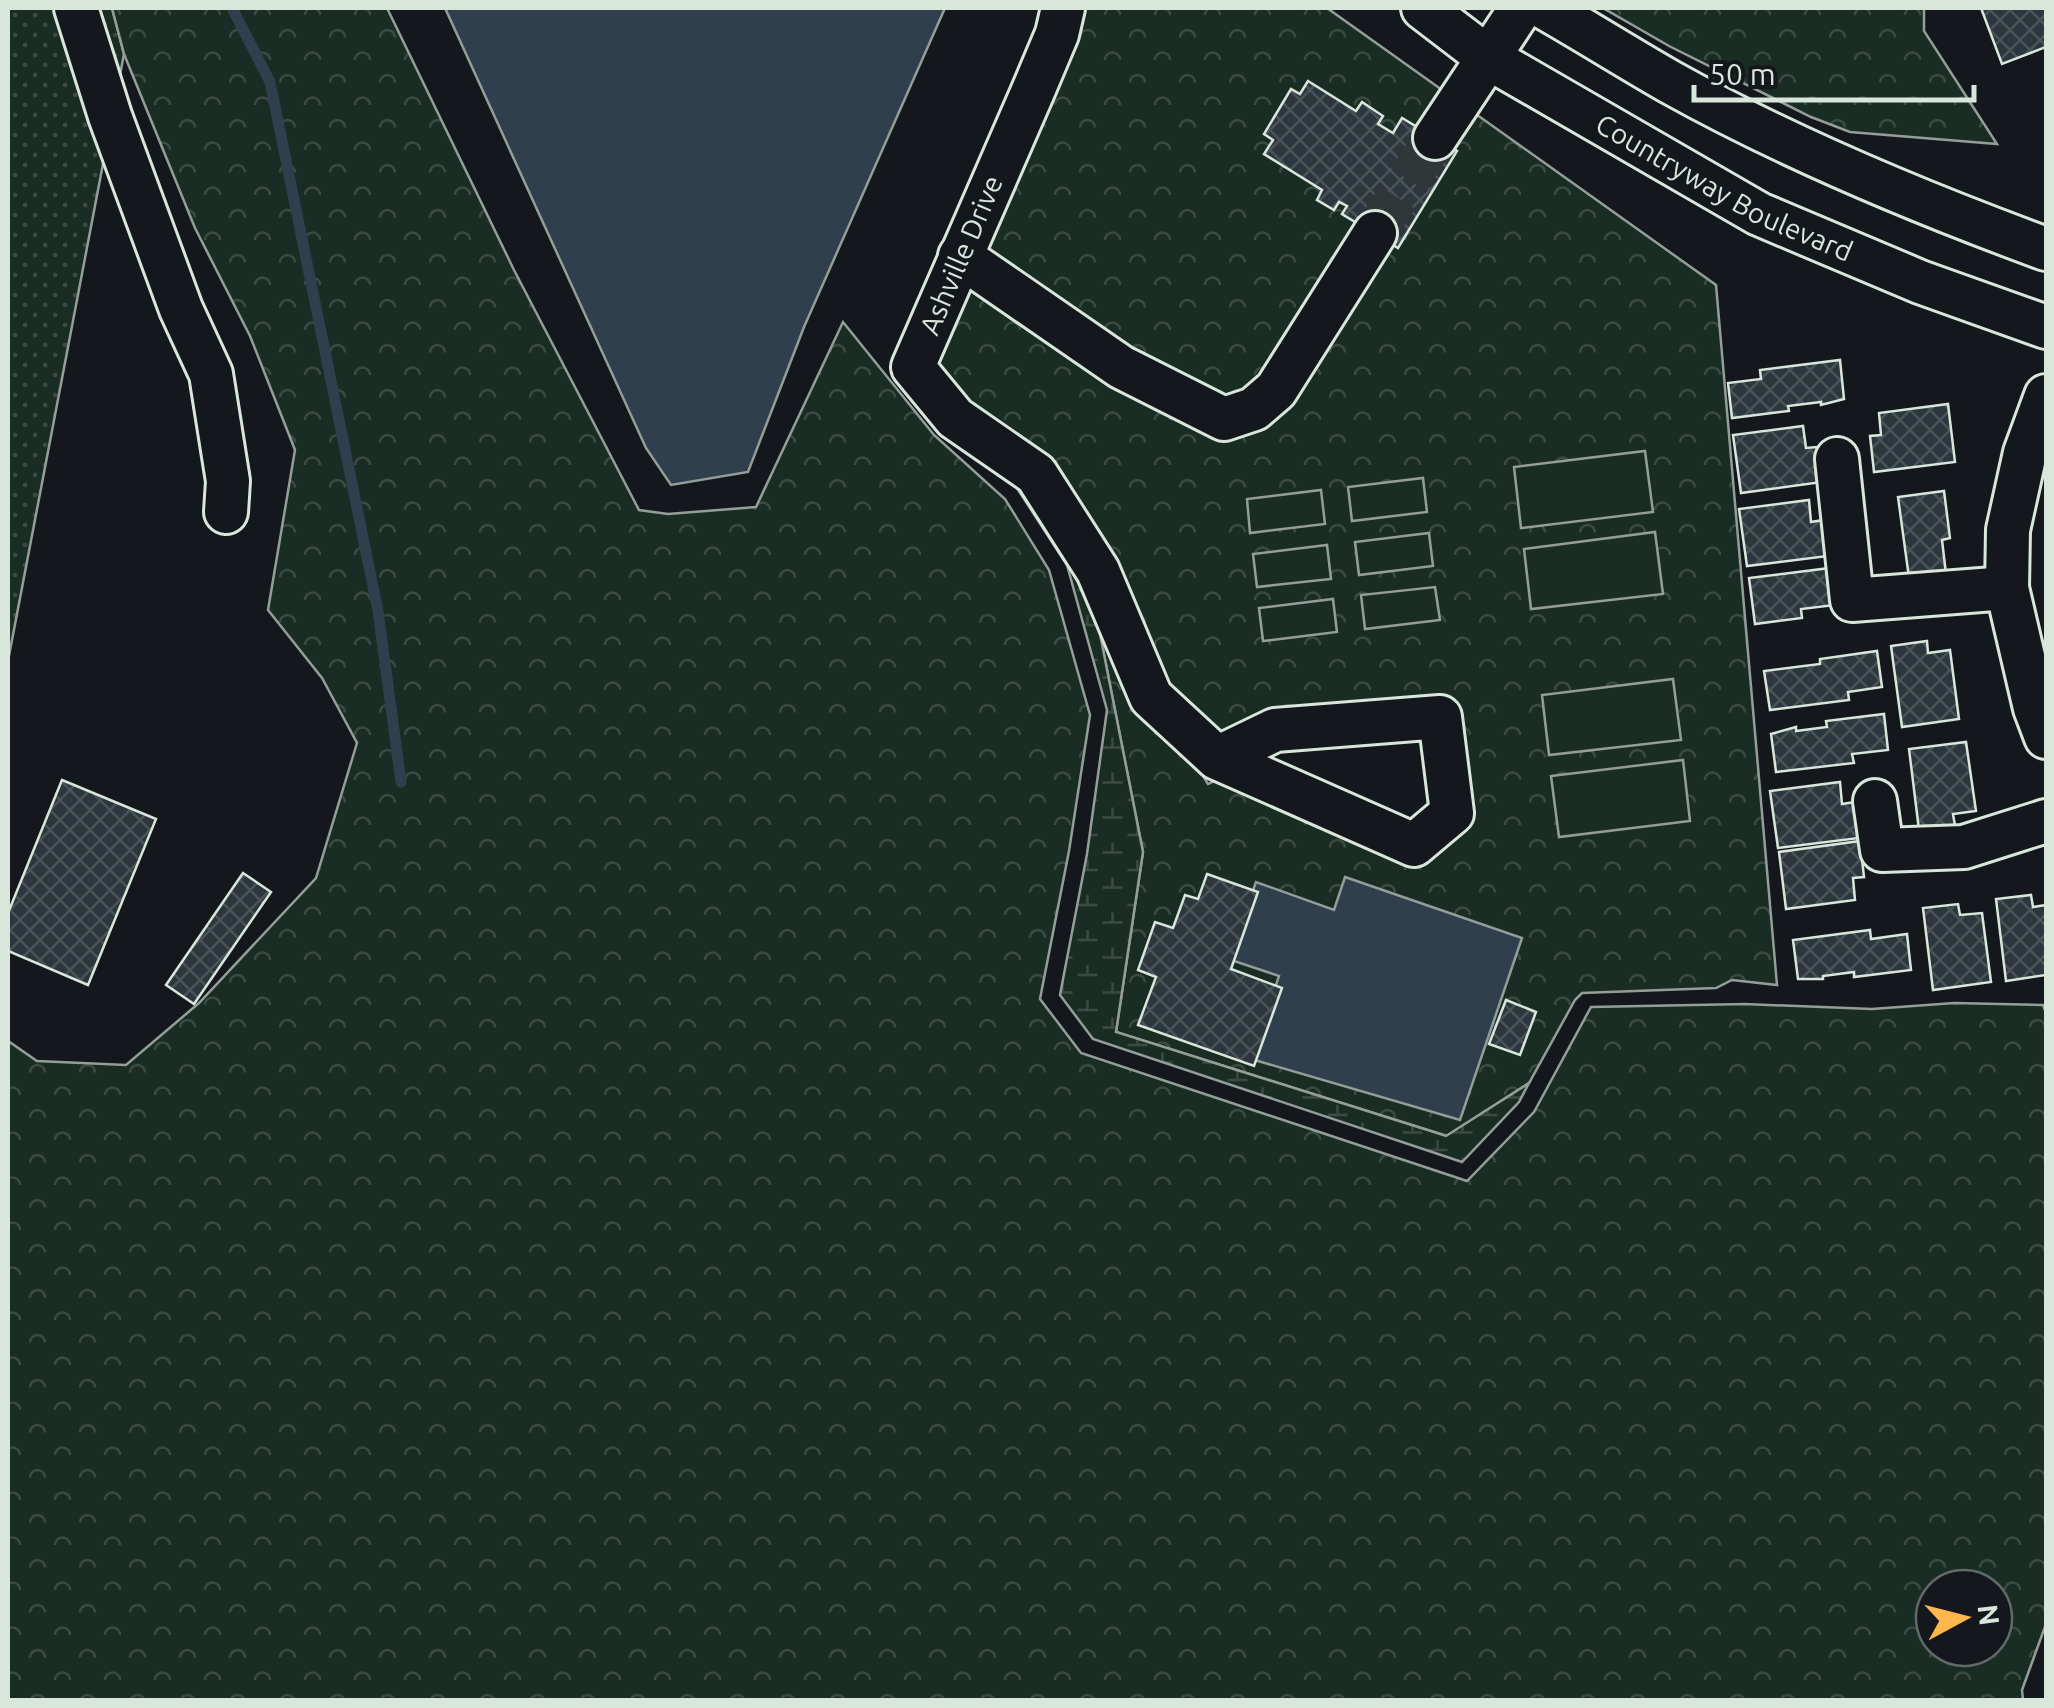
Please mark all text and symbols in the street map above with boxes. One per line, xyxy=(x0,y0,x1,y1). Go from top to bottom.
scale bar xyxy=(1694,40,1974,102)
text: 50 m xyxy=(1709,57,1776,91)
street label: Countryway Boulevard xyxy=(1591,107,1858,267)
street label: Ashville Drive xyxy=(913,171,1008,339)
north arrow xyxy=(1914,1568,2014,1668)
text: N xyxy=(1973,1603,2006,1627)

